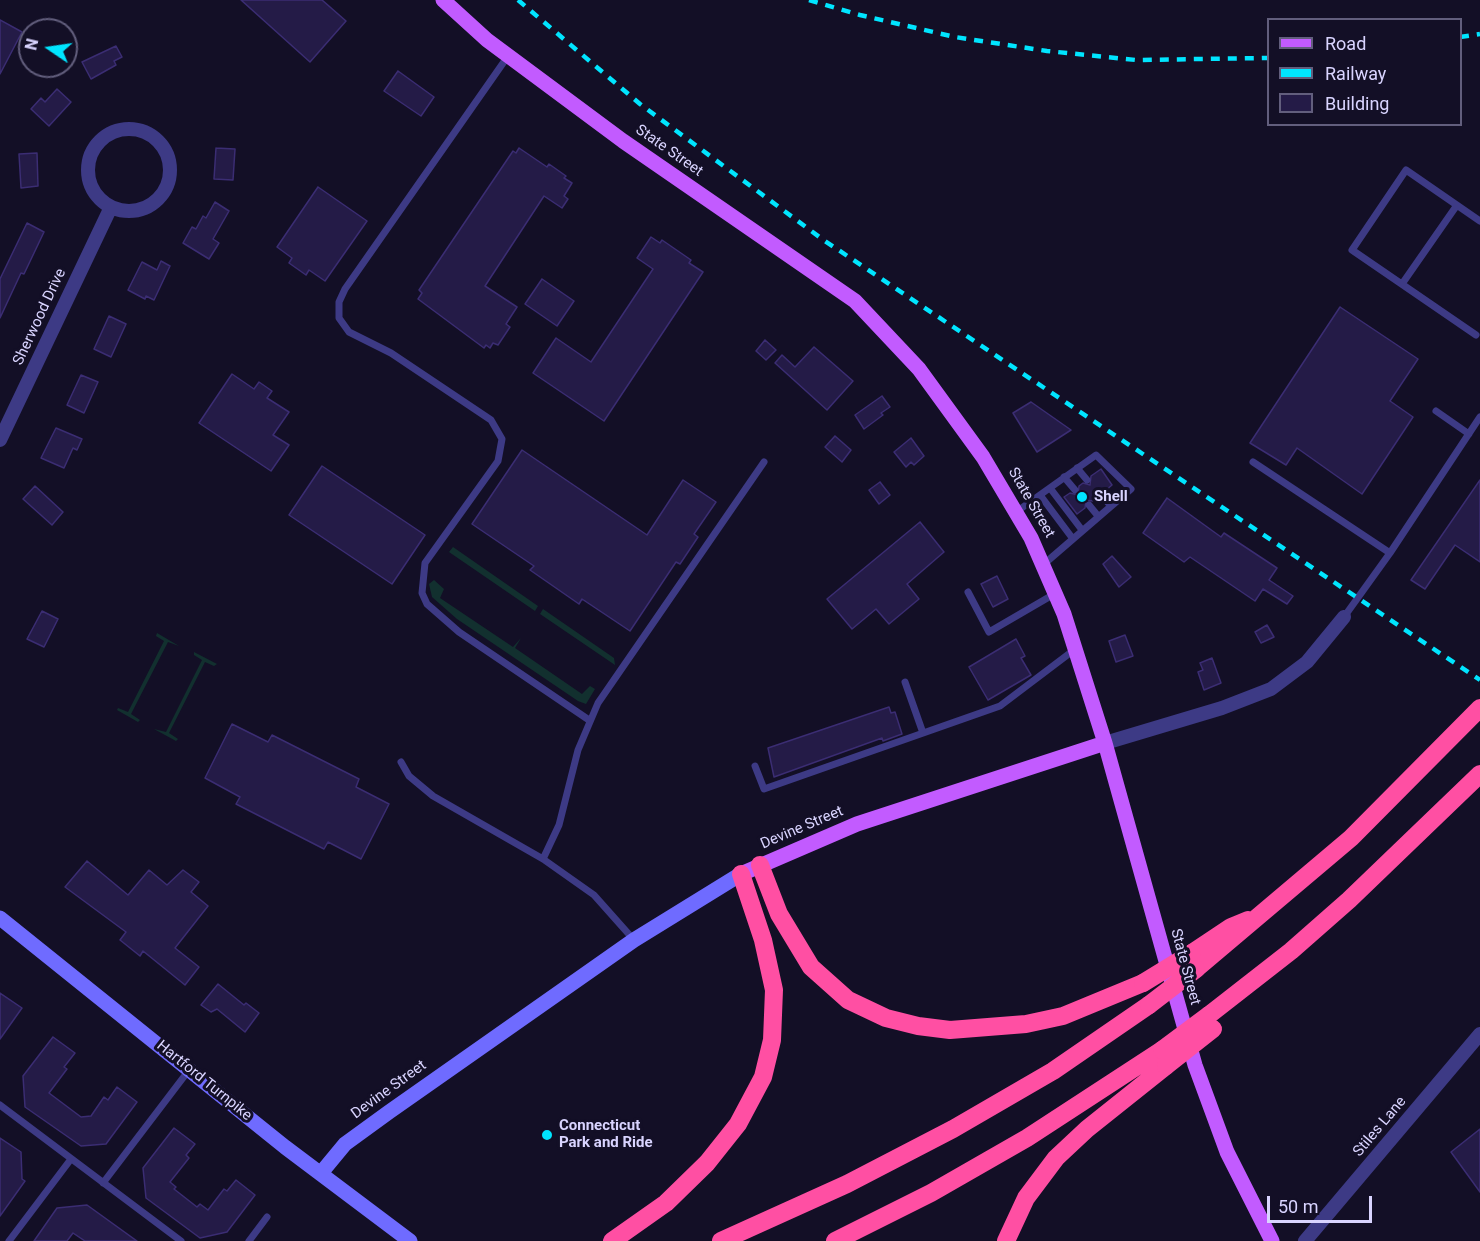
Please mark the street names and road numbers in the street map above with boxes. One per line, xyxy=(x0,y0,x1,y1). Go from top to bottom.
street label: State Street xyxy=(632,121,706,181)
street label: Sherwood Drive xyxy=(10,266,70,368)
street label: State Street xyxy=(1004,465,1058,541)
street label: Devine Street xyxy=(758,802,846,854)
street label: State Street xyxy=(1166,927,1204,1007)
street label: Hartford Turnpike xyxy=(153,1037,255,1125)
street label: Devine Street xyxy=(348,1057,430,1123)
street label: Stiles Lane xyxy=(1350,1093,1410,1161)

